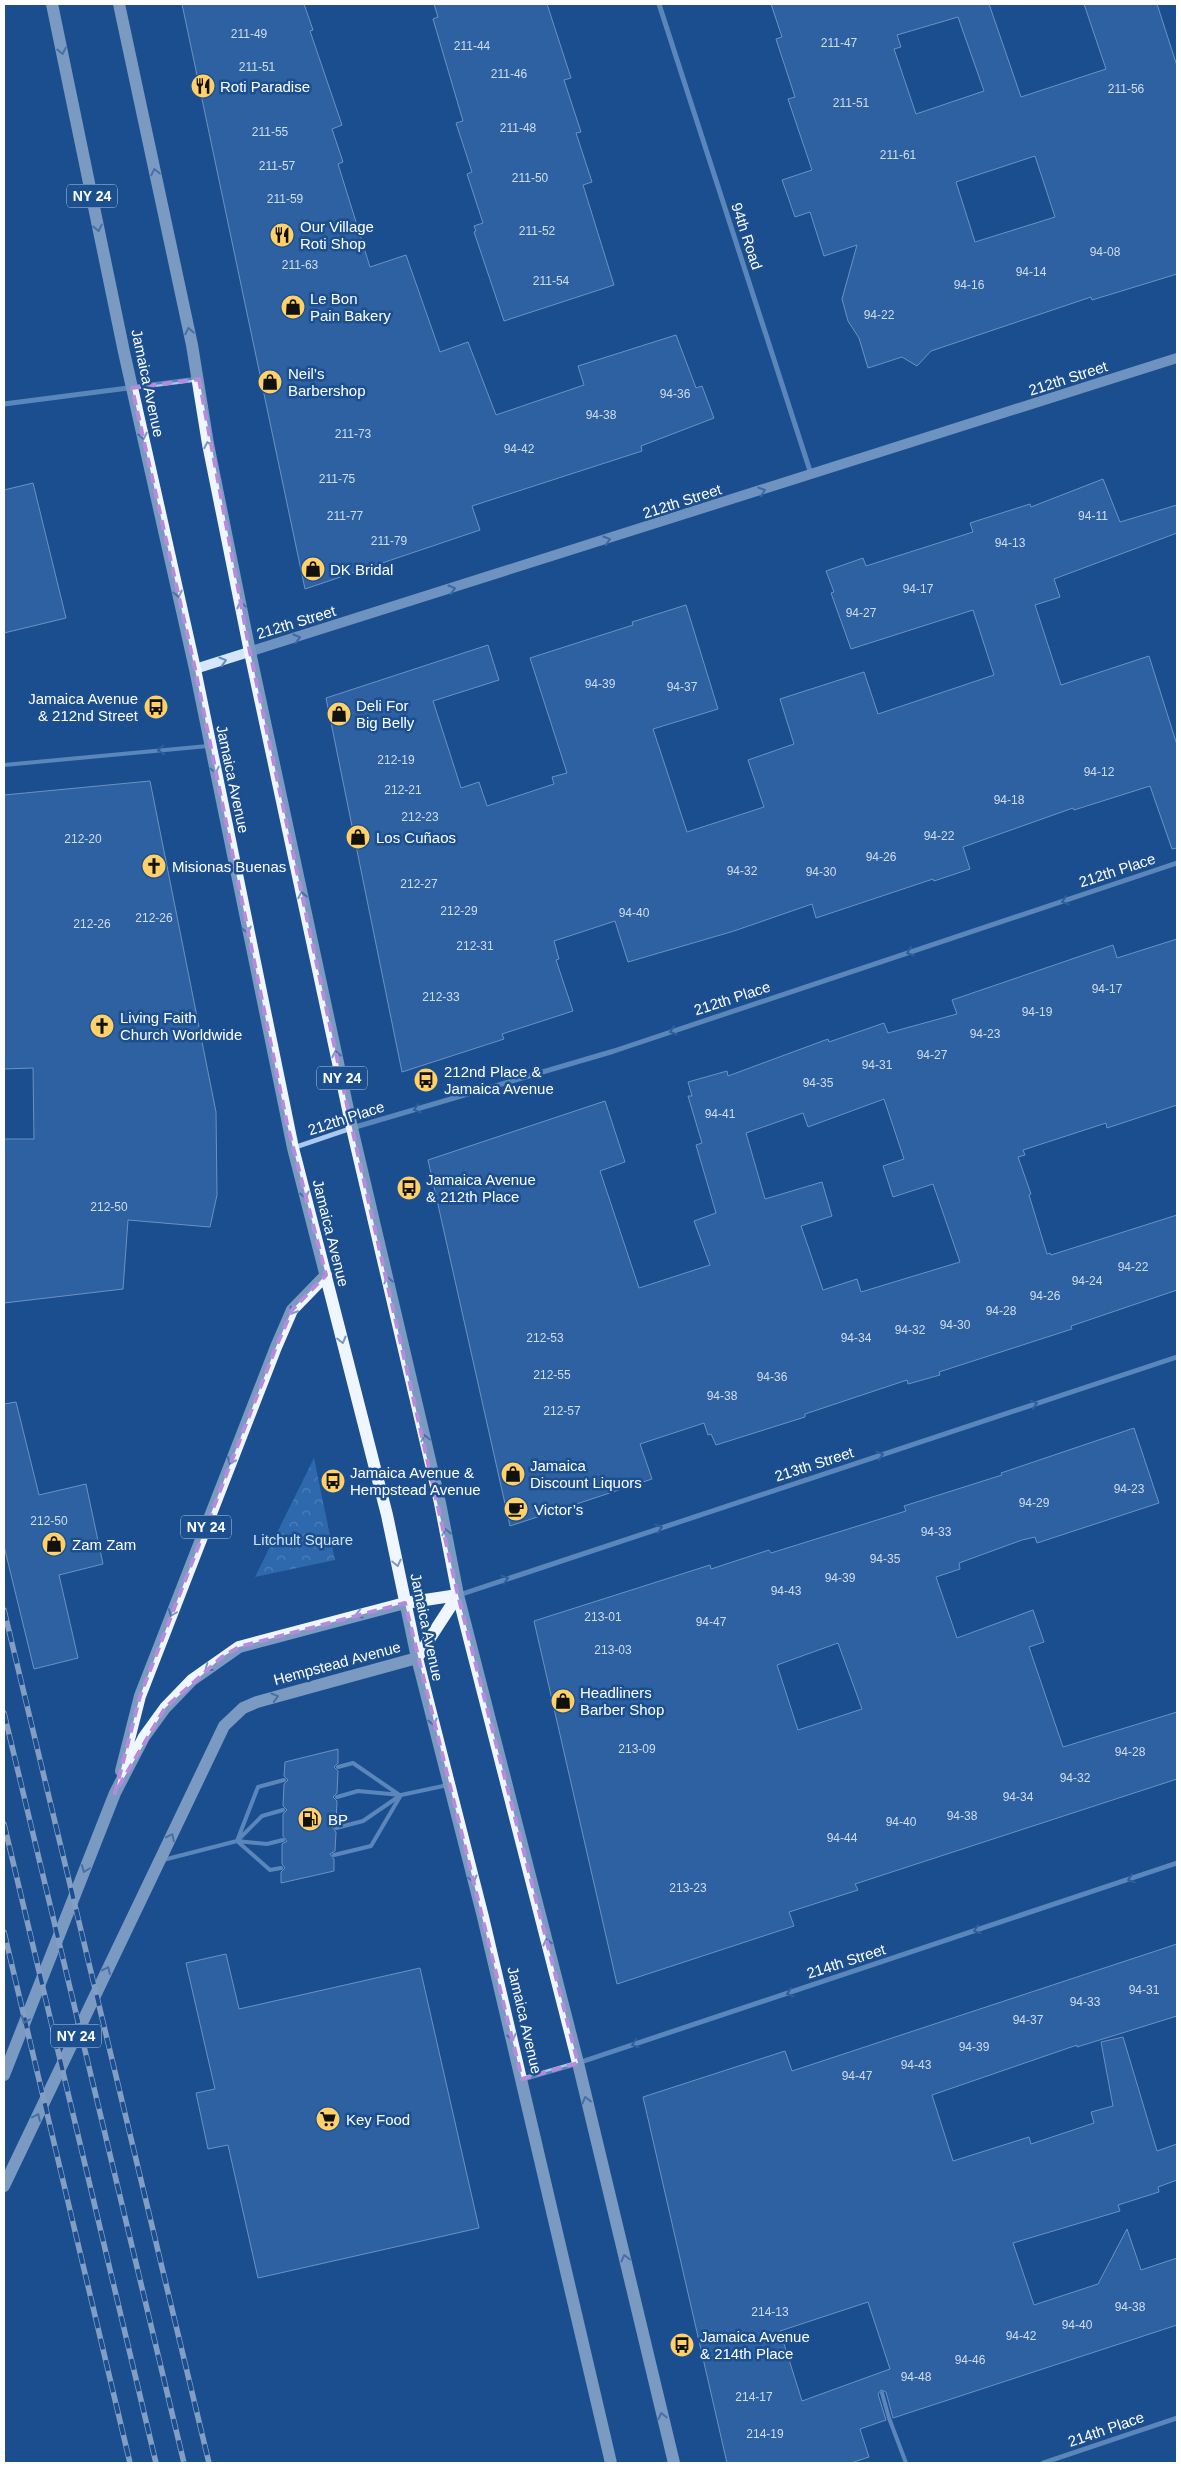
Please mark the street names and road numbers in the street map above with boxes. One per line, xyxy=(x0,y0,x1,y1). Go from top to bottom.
road number: NY 24 xyxy=(67,185,117,208)
street label: 94th Road xyxy=(728,200,766,272)
street label: Jamaica Avenue xyxy=(128,328,168,438)
street label: 212th Street xyxy=(1027,357,1110,399)
street label: 212th Street xyxy=(641,480,724,522)
street label: 212th Street xyxy=(254,602,338,642)
street label: Jamaica Avenue xyxy=(213,724,253,834)
street label: 212th Place xyxy=(1077,850,1157,890)
street label: 212th Place xyxy=(692,978,772,1018)
road number: NY 24 xyxy=(317,1066,367,1090)
street label: 212th Place xyxy=(306,1098,386,1138)
street label: Jamaica Avenue xyxy=(309,1178,353,1288)
street label: 213th Street xyxy=(773,1443,856,1485)
road number: NY 24 xyxy=(181,1515,231,1538)
street label: Jamaica Avenue xyxy=(407,1572,447,1682)
street label: Hempstead Avenue xyxy=(272,1638,402,1688)
street label: 214th Street xyxy=(805,1940,888,1982)
street label: Jamaica Avenue xyxy=(504,1965,546,2075)
road number: NY 24 xyxy=(51,2024,101,2048)
street label: 214th Place xyxy=(1066,2408,1146,2450)

